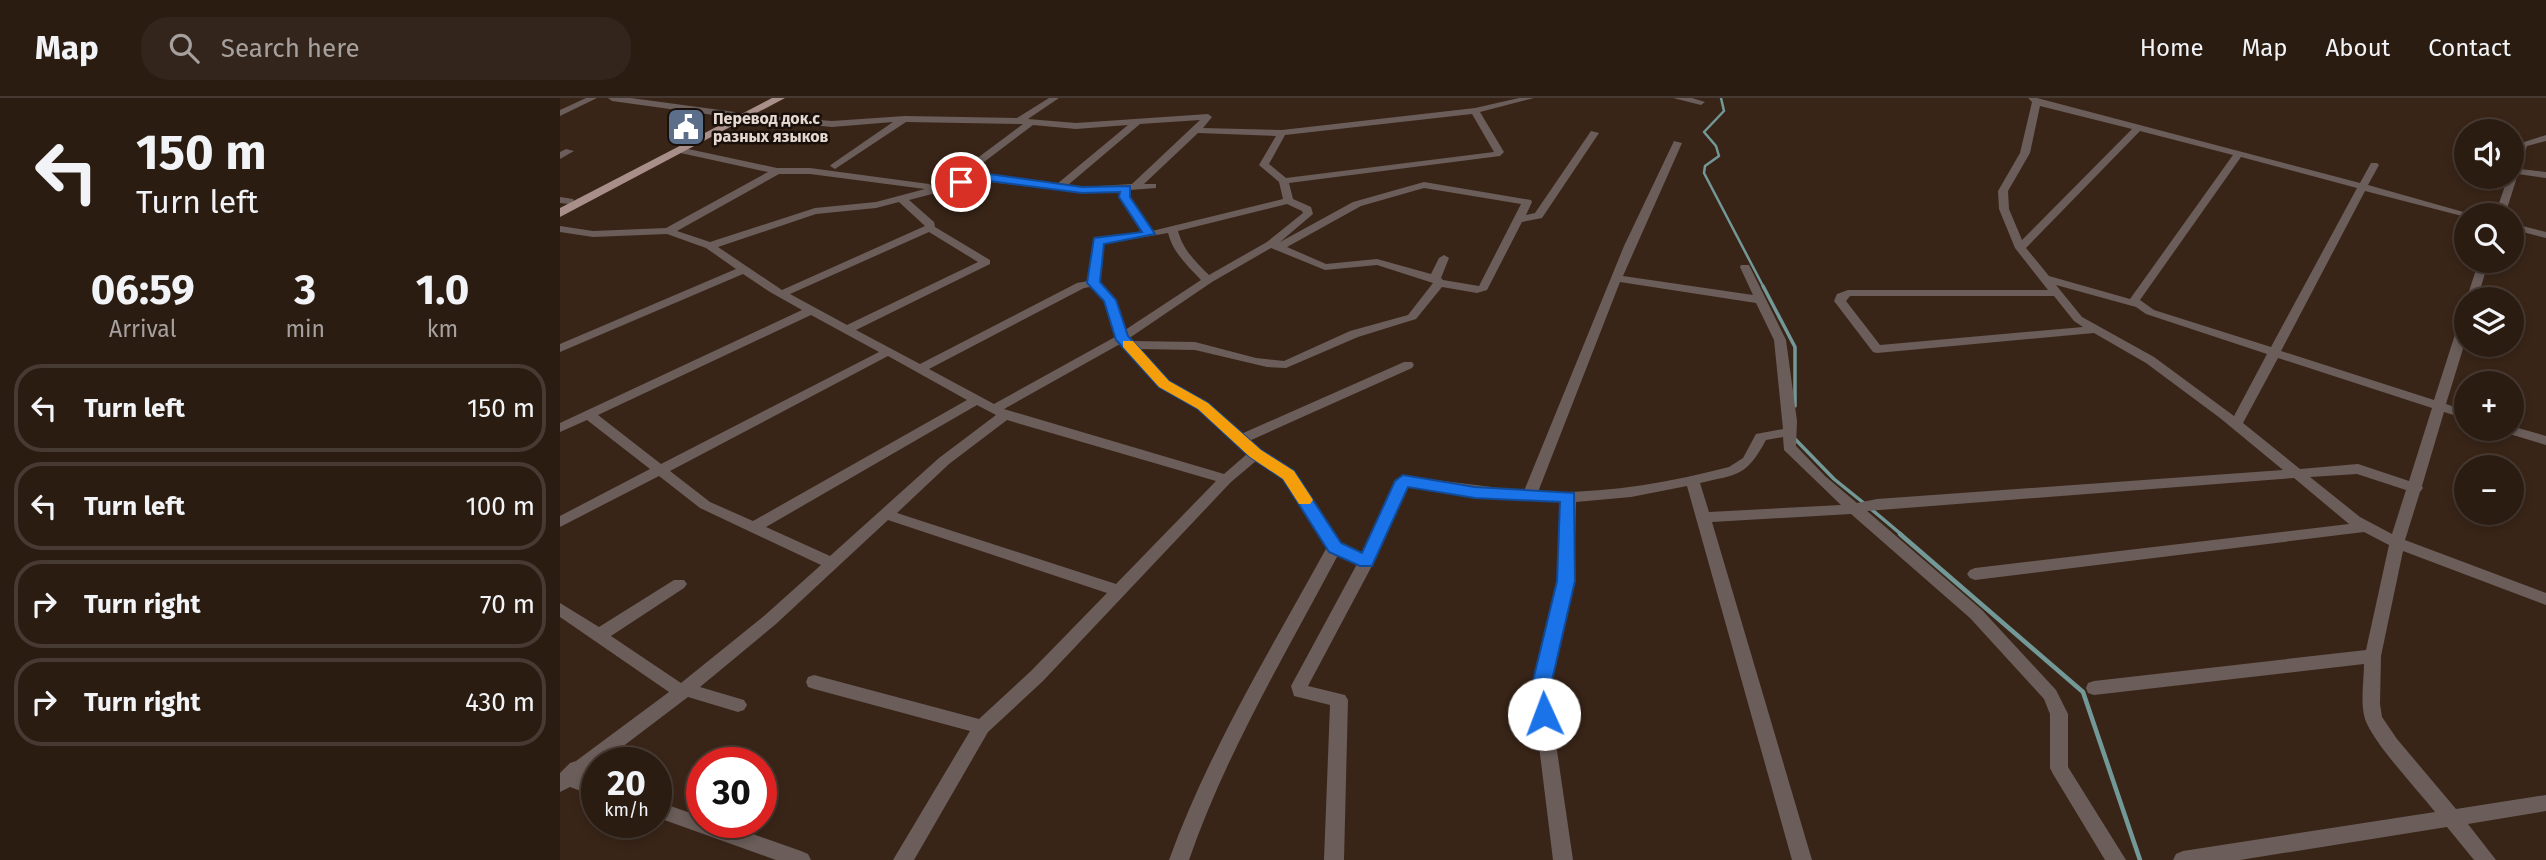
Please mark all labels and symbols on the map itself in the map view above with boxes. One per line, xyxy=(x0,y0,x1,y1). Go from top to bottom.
public building icon: Перевод док.с разных языков xyxy=(665,106,707,148)
place label: Перевод док.с разных языков xyxy=(713,109,829,146)
pin xyxy=(931,152,991,212)
position arrow xyxy=(1507,677,1581,751)
speed limit sign: 30 xyxy=(686,747,777,838)

